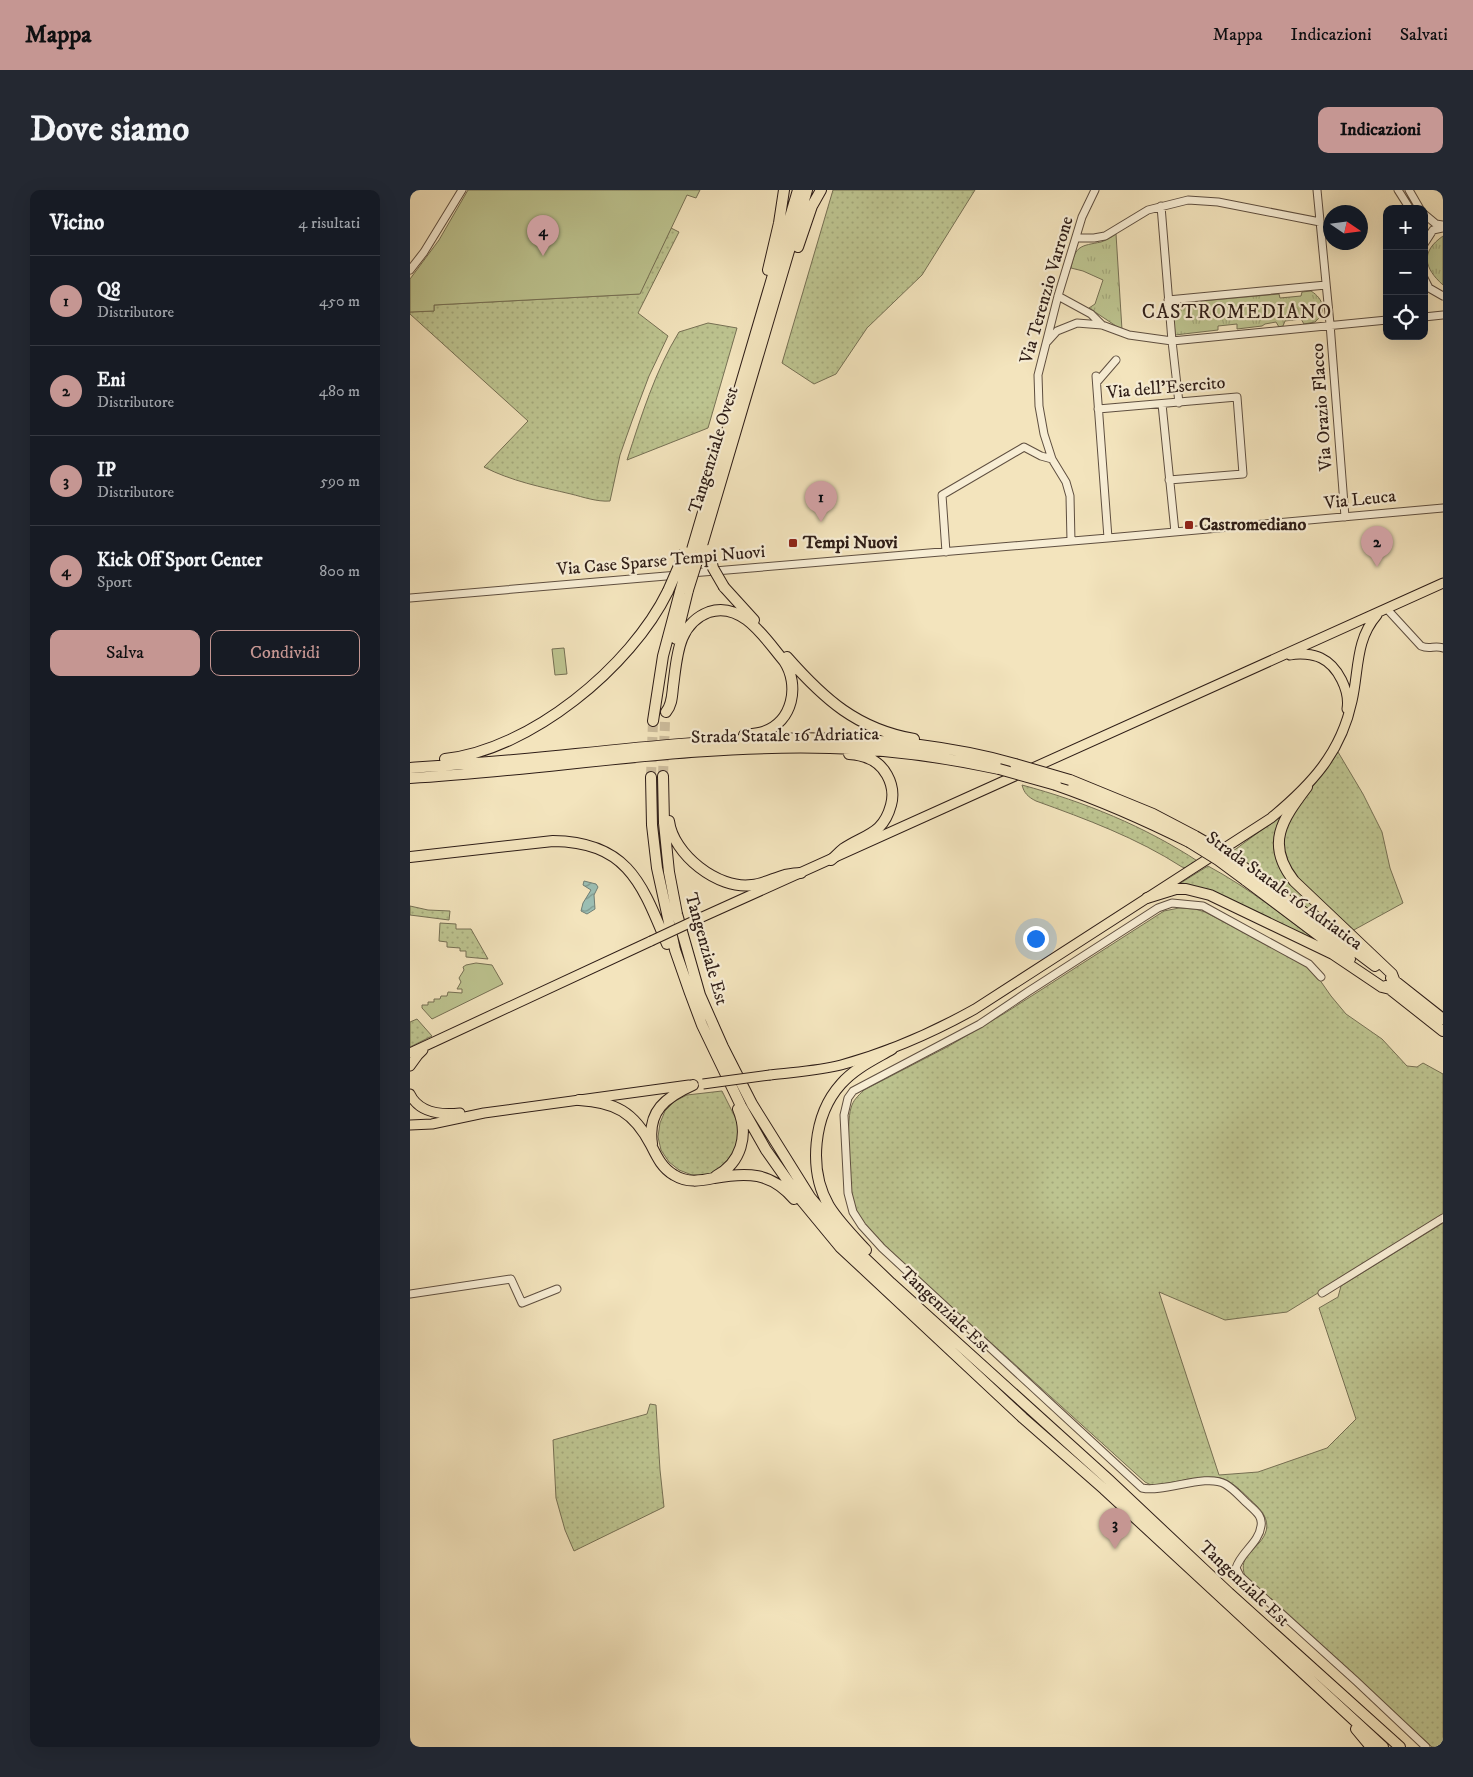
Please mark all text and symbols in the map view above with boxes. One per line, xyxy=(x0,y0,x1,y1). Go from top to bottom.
text: Mappa xyxy=(25,20,91,50)
text: Mappa xyxy=(1213,24,1263,46)
text: Indicazioni xyxy=(1291,24,1372,46)
text: Salvati xyxy=(1400,24,1448,46)
button: Indicazioni xyxy=(1318,107,1443,153)
text: Dove siamo xyxy=(30,108,189,152)
north arrow xyxy=(1323,205,1368,250)
map controls xyxy=(1383,205,1428,340)
button: + xyxy=(1383,205,1428,250)
text: Vicino xyxy=(50,210,104,236)
text: 4 risultati xyxy=(298,213,360,233)
street label: Via Terenzio Varrone xyxy=(1015,214,1079,367)
pin: 4 xyxy=(527,215,559,256)
button: − xyxy=(1383,250,1428,295)
text: Q8 xyxy=(97,279,121,302)
text: 1 xyxy=(63,291,69,311)
text: 450 m xyxy=(319,291,360,311)
button: locate xyxy=(1383,295,1428,340)
district label: CASTROMEDIANO xyxy=(1142,300,1332,325)
text: Distributore xyxy=(97,302,174,322)
street label: Via Orazio Flacco xyxy=(1307,342,1338,473)
text: Eni xyxy=(97,369,125,392)
street label: Via dell'Esercito xyxy=(1105,372,1226,404)
text: 2 xyxy=(62,381,70,401)
text: 480 m xyxy=(319,381,360,401)
street label: Tangenziale Ovest xyxy=(684,384,744,516)
text: Distributore xyxy=(97,392,174,412)
text: IP xyxy=(97,459,116,482)
text: 3 xyxy=(63,471,69,491)
text: 590 m xyxy=(320,471,360,491)
pin: 1 xyxy=(805,481,837,522)
text: Distributore xyxy=(97,482,174,502)
street label: Via Leuca xyxy=(1322,485,1397,515)
place label: Castromediano xyxy=(1199,514,1306,536)
marker: Castromediano xyxy=(1183,519,1195,531)
pin: 2 xyxy=(1361,526,1393,567)
place label: Tempi Nuovi xyxy=(802,532,898,554)
marker: Tempi Nuovi xyxy=(787,537,799,549)
street label: Via Case Sparse Tempi Nuovi xyxy=(555,541,766,581)
text: Kick Off Sport Center xyxy=(97,549,262,572)
text: 4 xyxy=(61,561,71,581)
text: 800 m xyxy=(319,561,360,581)
text: Sport xyxy=(97,572,132,592)
button: Salva xyxy=(50,630,200,676)
button: Condividi xyxy=(210,630,360,676)
street label: Strada Statale 16 Adriatica xyxy=(691,723,880,749)
street label: Strada Statale 16 Adriatica xyxy=(1201,827,1367,955)
street label: Tangenziale Est xyxy=(679,890,733,1008)
your location xyxy=(1023,926,1049,952)
street label: Tangenziale Est xyxy=(895,1262,995,1358)
pin: 3 xyxy=(1099,1508,1131,1549)
street label: Tangenziale Est xyxy=(1194,1536,1294,1632)

